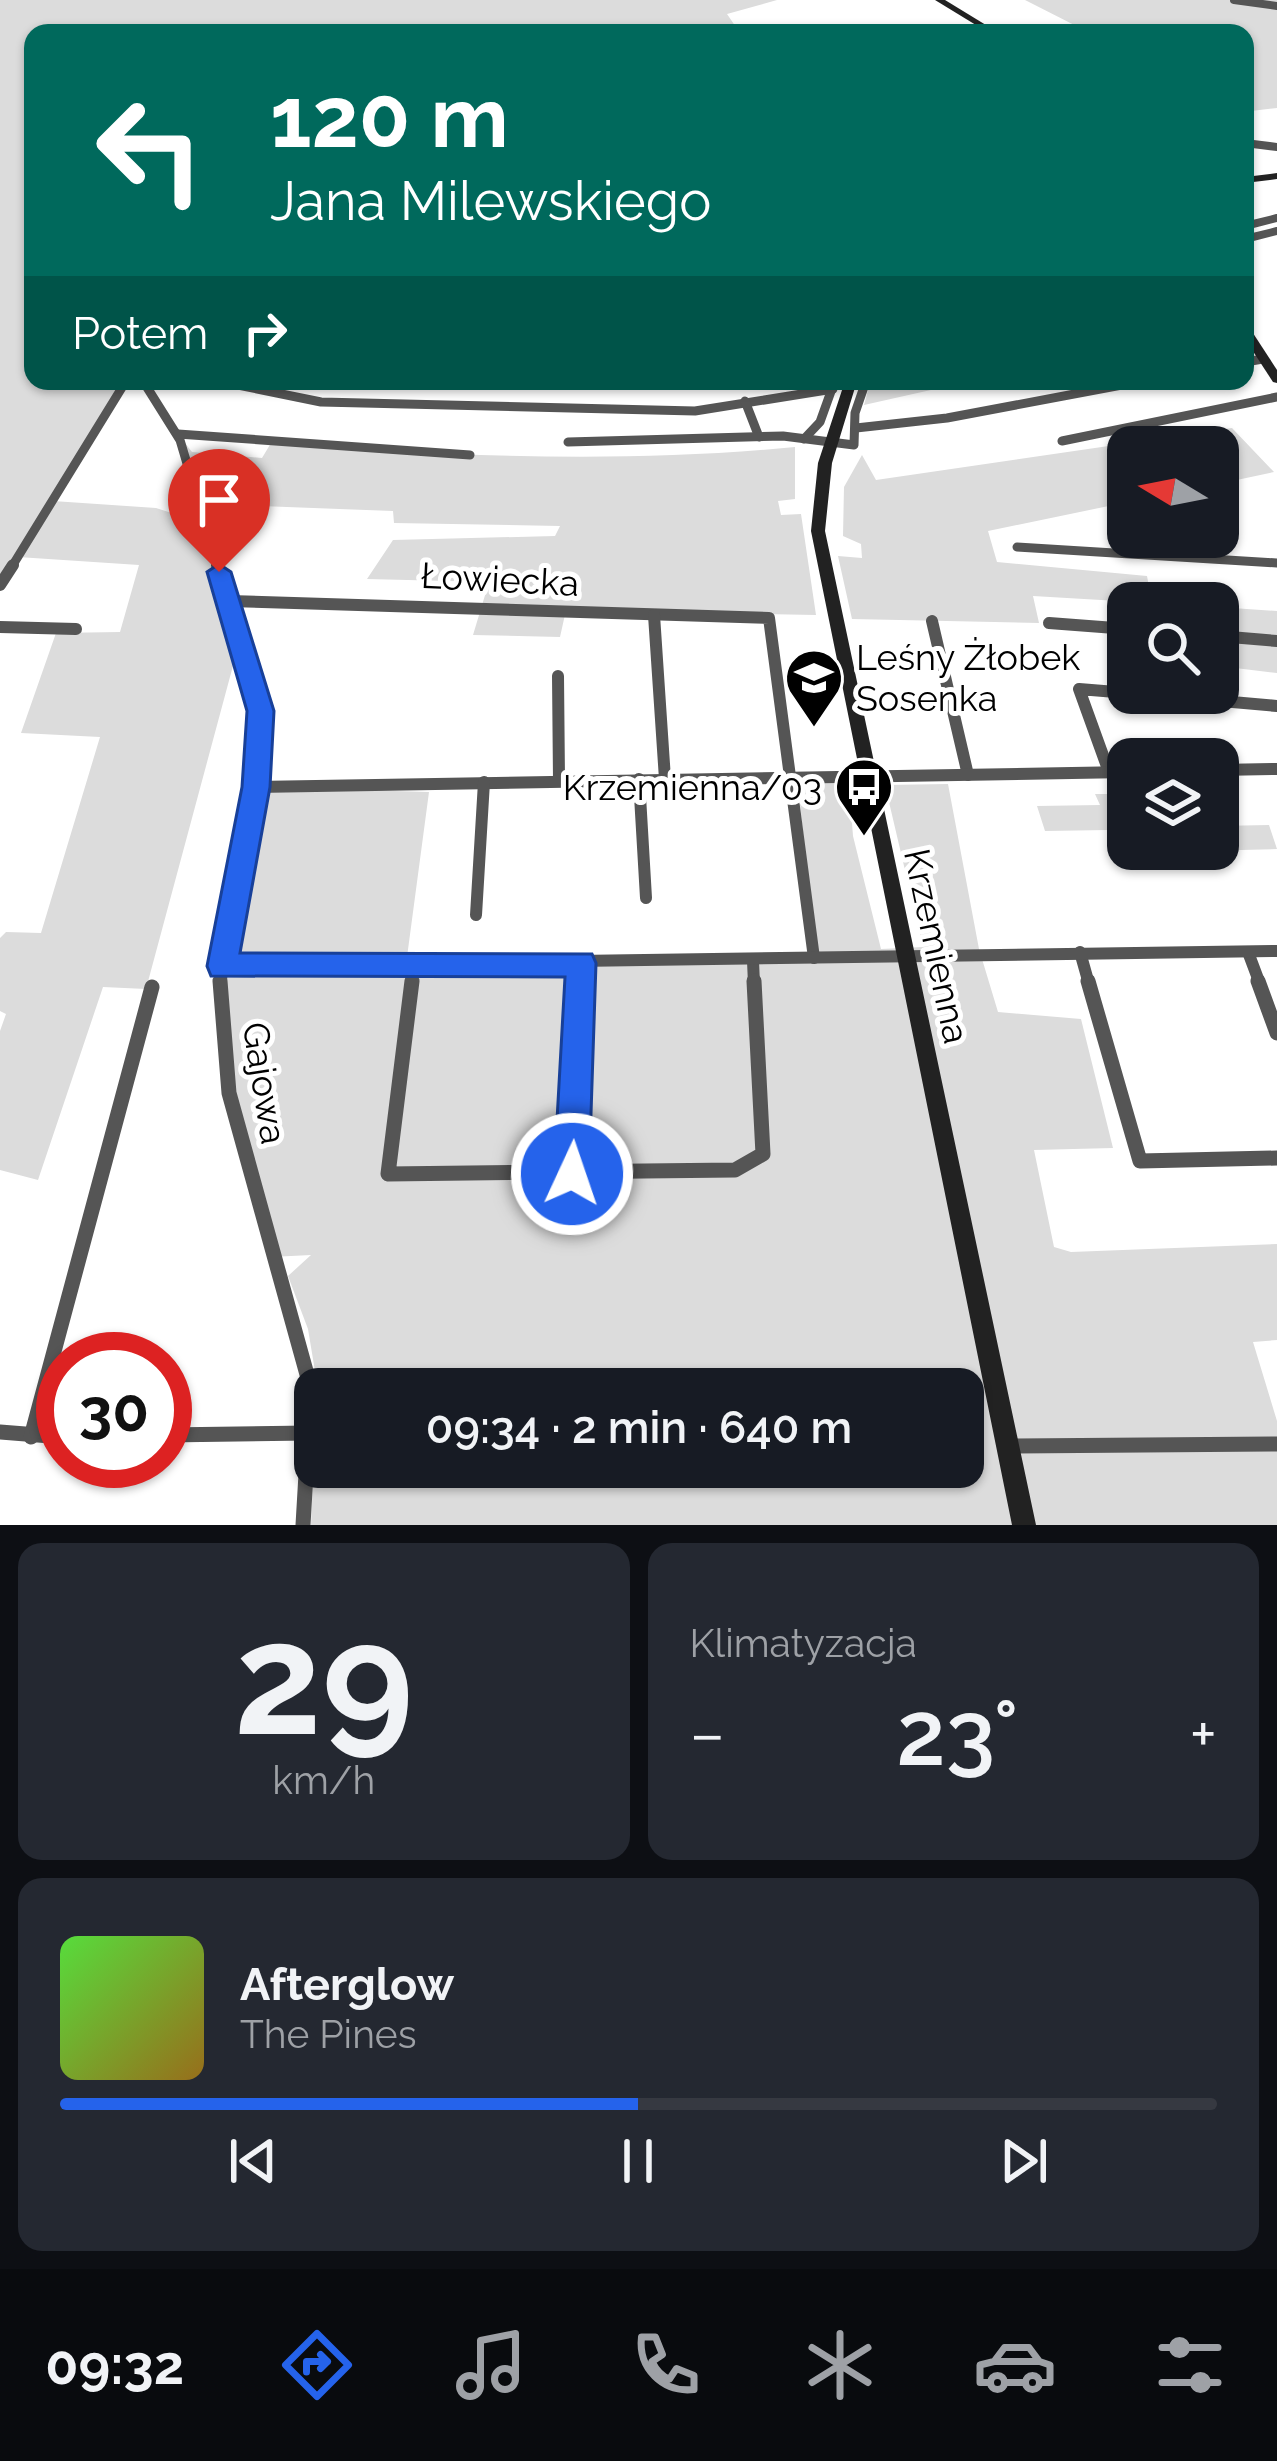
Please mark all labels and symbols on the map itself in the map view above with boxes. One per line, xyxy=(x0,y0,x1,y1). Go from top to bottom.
north arrow xyxy=(1107,426,1239,558)
pin xyxy=(168,449,270,572)
street label: Łowiecka xyxy=(420,554,580,604)
place label: Leśny Żłobek Sosenka xyxy=(856,636,1080,719)
school or university icon: Leśny Żłobek Sosenka xyxy=(783,647,845,729)
bus stop icon: Krzemienna/03 xyxy=(833,756,895,838)
place label: Krzemienna/03 xyxy=(563,766,822,808)
street label: Krzemienna xyxy=(896,845,978,1047)
street label: Gajowa xyxy=(235,1019,295,1147)
position arrow xyxy=(509,1111,635,1237)
speed limit sign: 30 xyxy=(36,1332,192,1488)

